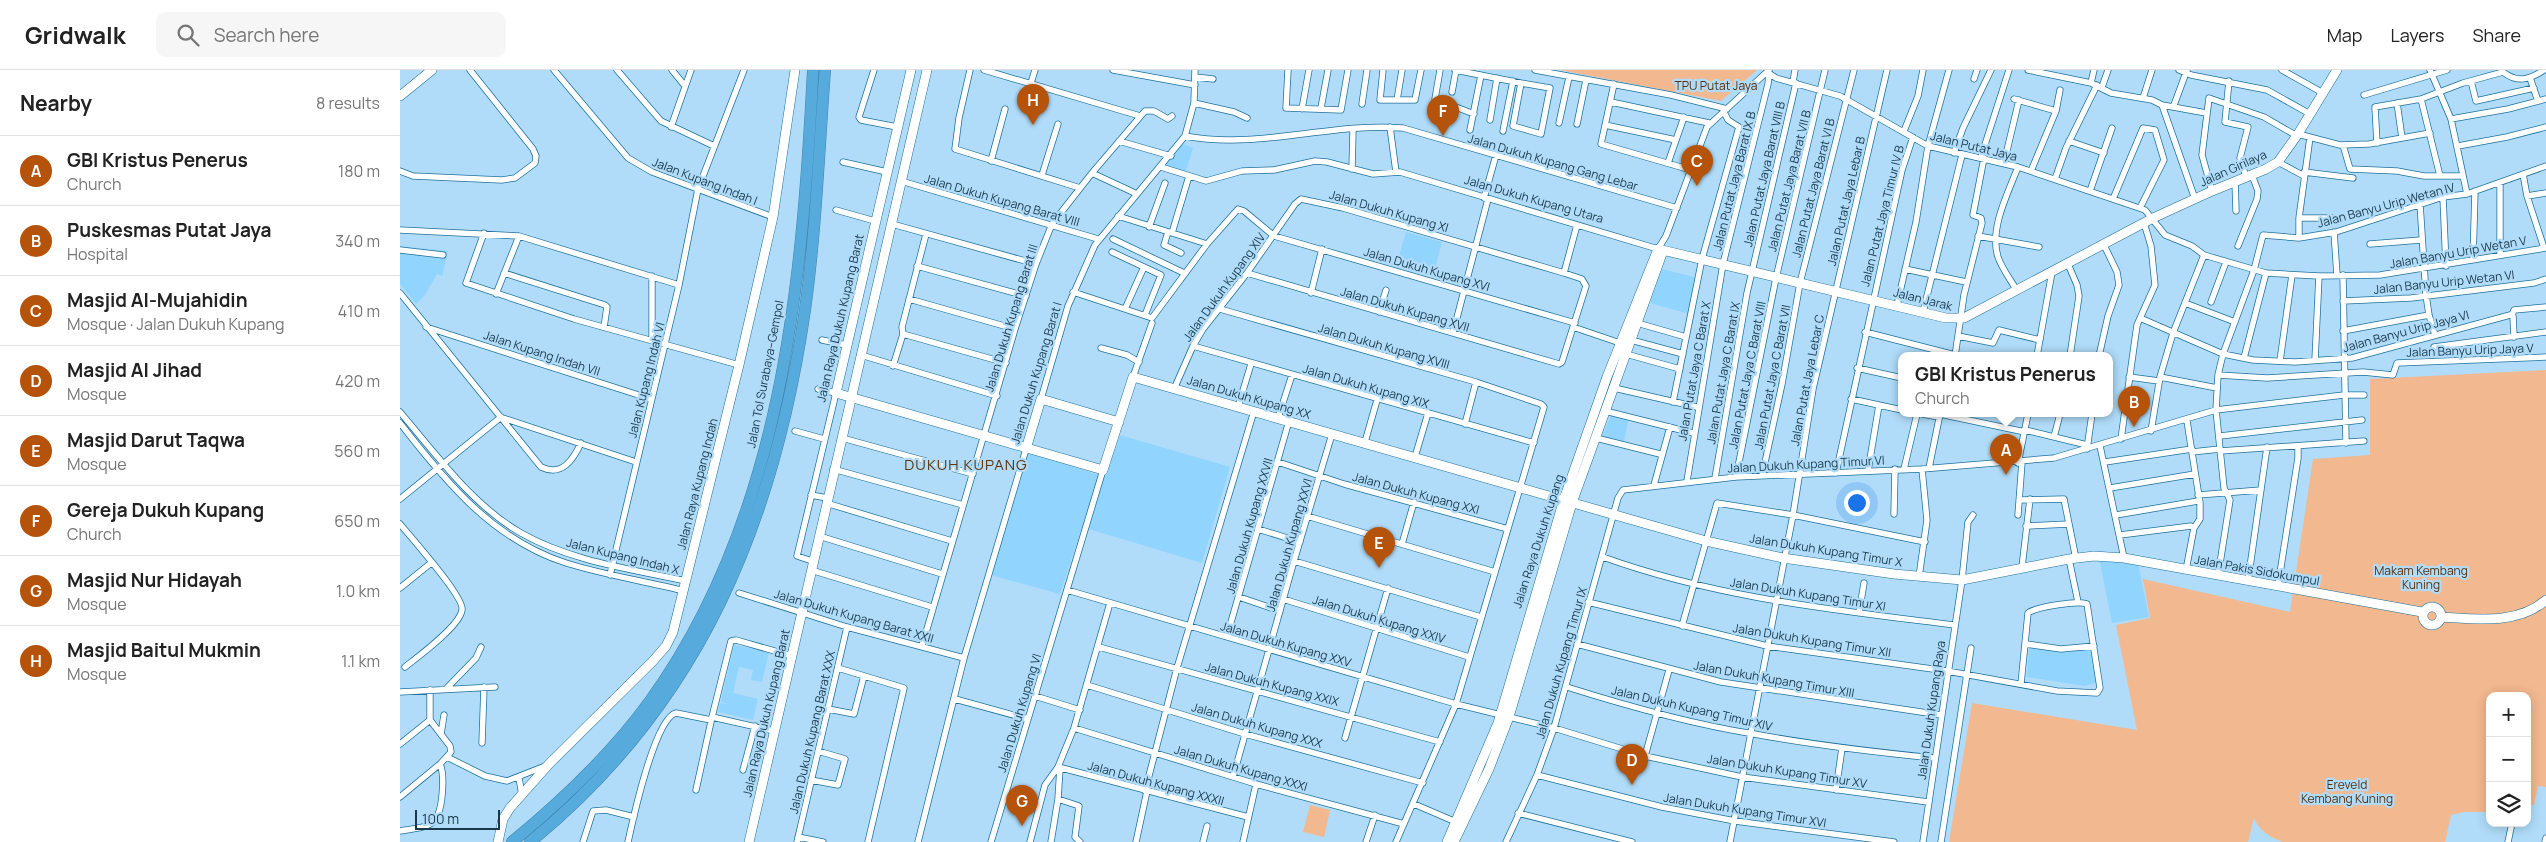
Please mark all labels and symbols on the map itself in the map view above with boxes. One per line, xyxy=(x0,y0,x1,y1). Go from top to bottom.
park label: TPU Putat Jaya xyxy=(1675,77,1757,94)
pin: H xyxy=(1017,84,1049,125)
pin: F xyxy=(1427,95,1459,136)
street label: Jalan Putat Jaya Barat VIII B xyxy=(1739,100,1789,248)
street label: Jalan Putat Jaya Barat VII B xyxy=(1763,108,1815,254)
street label: Jalan Putat Jaya Barat IX B xyxy=(1708,110,1760,252)
street label: Jalan Putat Jaya Barat VI B xyxy=(1787,117,1839,259)
street label: Jalan Putat Jaya xyxy=(1929,127,2019,165)
street label: Jalan Dukuh Kupang Gang Lebar xyxy=(1466,130,1641,195)
street label: Jalan Putat Jaya Lebar B xyxy=(1823,135,1869,267)
street label: Jalan Putat Jaya Timur IV B xyxy=(1856,144,1908,288)
pin: C xyxy=(1681,145,1713,186)
street label: Jalan Girilaya xyxy=(2197,146,2269,190)
street label: Jalan Kupang Indah I xyxy=(650,153,760,209)
street label: Jalan Dukuh Kupang Barat VIII xyxy=(922,170,1082,230)
street label: Jalan Dukuh Kupang Utara xyxy=(1462,171,1606,227)
street label: Jalan Banyu Urip Wetan IV xyxy=(2315,178,2457,232)
street label: Jalan Dukuh Kupang XI xyxy=(1327,186,1451,236)
street label: Jalan Dukuh Kupang XIV xyxy=(1179,229,1270,345)
street label: Jalan Banyu Urip Wetan V xyxy=(2388,231,2529,272)
street label: Jalan Raya Dukuh Kupang Barat xyxy=(812,232,868,404)
street label: Jalan Dukuh Kupang Barat III xyxy=(982,242,1040,394)
street label: Jalan Dukuh Kupang XVI xyxy=(1362,243,1492,295)
street label: Jalan Banyu Urip Wetan VI xyxy=(2373,266,2515,298)
street label: Jalan Dukuh Kupang XVII xyxy=(1339,282,1471,336)
street label: Jalan Jarak xyxy=(1892,283,1955,315)
street label: Jalan Tol Surabaya–Gempol xyxy=(742,299,788,449)
street label: Jalan Putat Jaya C Barat X xyxy=(1673,299,1715,442)
street label: Jalan Dukuh Kupang Barat I xyxy=(1007,300,1065,446)
street label: Jalan Putat Jaya C Barat IX xyxy=(1702,300,1744,446)
street label: Jalan Putat Jaya C Barat VIII xyxy=(1724,300,1770,450)
street label: Jalan Putat Jaya C Barat VII xyxy=(1750,303,1794,451)
street label: Jalan Banyu Urip Jaya VI xyxy=(2341,307,2471,355)
street label: Jalan Putat Jaya Lebar C xyxy=(1786,312,1828,447)
street label: Jalan Dukuh Kupang XVIII xyxy=(1316,319,1452,373)
street label: Jalan Kupang Indah VI xyxy=(623,320,669,440)
street label: Jalan Kupang Indah VII xyxy=(482,326,602,380)
street label: Jalan Banyu Urip Jaya V xyxy=(2406,341,2534,359)
street label: Jalan Dukuh Kupang XIX xyxy=(1301,360,1432,412)
street label: Jalan Dukuh Kupang XX xyxy=(1185,371,1313,423)
pin: B xyxy=(2118,386,2150,427)
street label: Jalan Raya Kupang Indah xyxy=(672,416,722,552)
pin: A xyxy=(1990,434,2022,475)
street label: Jalan Dukuh Kupang Timur VI xyxy=(1727,451,1885,477)
district label: DUKUH KUPANG xyxy=(904,454,1028,475)
street label: Jalan Dukuh Kupang XXVII xyxy=(1221,456,1277,596)
street label: Jalan Dukuh Kupang XXI xyxy=(1351,468,1481,518)
street label: Jalan Raya Dukuh Kupang xyxy=(1508,472,1568,610)
street label: Jalan Dukuh Kupang XXVI xyxy=(1262,476,1316,614)
your location xyxy=(1844,490,1870,516)
pin: E xyxy=(1363,527,1395,568)
street label: Jalan Dukuh Kupang Timur X xyxy=(1748,530,1904,571)
street label: Jalan Kupang Indah X xyxy=(565,534,682,578)
street label: Jalan Pakis Sidokumpul xyxy=(2193,551,2321,589)
park label: Makam Kembang Kuning xyxy=(2374,562,2468,593)
street label: Jalan Dukuh Kupang Timur XI xyxy=(1729,573,1887,615)
street label: Jalan Dukuh Kupang Timur IX xyxy=(1531,584,1591,741)
street label: Jalan Dukuh Kupang Barat XXII xyxy=(772,585,936,647)
street label: Jalan Dukuh Kupang XXIV xyxy=(1311,591,1448,647)
street label: Jalan Dukuh Kupang XXV xyxy=(1219,617,1354,671)
street label: Jalan Dukuh Kupang Timur XII xyxy=(1732,619,1892,661)
street label: Jalan Raya Dukuh Kupang Barat xyxy=(738,627,794,799)
street label: Jalan Dukuh Kupang Raya xyxy=(1913,640,1949,780)
street label: Jalan Dukuh Kupang Barat XXX xyxy=(785,648,839,815)
street label: Jalan Dukuh Kupang VI xyxy=(993,652,1045,774)
street label: Jalan Dukuh Kupang Timur XIII xyxy=(1692,656,1856,702)
street label: Jalan Dukuh Kupang XXIX xyxy=(1203,658,1341,710)
street label: Jalan Dukuh Kupang Timur XIV xyxy=(1610,681,1775,735)
street label: Jalan Dukuh Kupang XXX xyxy=(1190,698,1325,752)
street label: Jalan Dukuh Kupang XXXI xyxy=(1172,741,1310,795)
pin: D xyxy=(1616,744,1648,785)
street label: Jalan Dukuh Kupang Timur XV xyxy=(1706,750,1869,792)
street label: Jalan Dukuh Kupang XXXII xyxy=(1086,757,1226,809)
park label: Ereveld Kembang Kuning xyxy=(2301,776,2393,807)
pin: G xyxy=(1006,785,1038,826)
street label: Jalan Dukuh Kupang Timur XVI xyxy=(1662,789,1828,831)
scale bar xyxy=(415,807,500,830)

